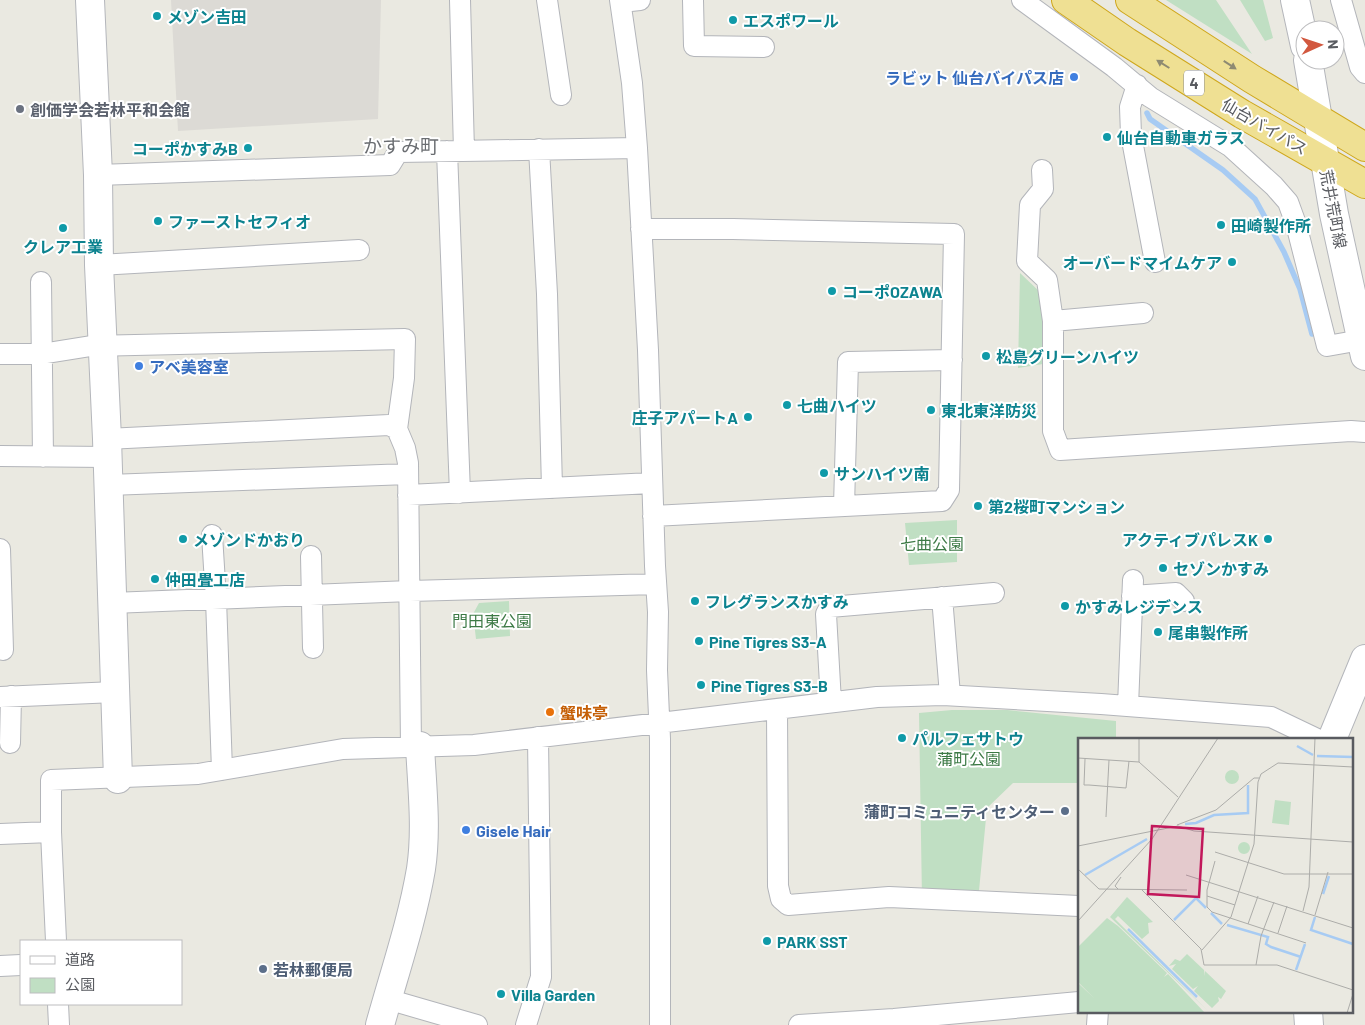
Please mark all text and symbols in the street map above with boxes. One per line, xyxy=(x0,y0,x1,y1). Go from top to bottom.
place label: メゾン吉田 xyxy=(167,7,247,26)
marker: メゾン吉田 xyxy=(151,10,163,22)
place label: エスポワール xyxy=(743,11,839,30)
marker: エスポワール xyxy=(727,14,739,26)
north arrow xyxy=(1295,20,1345,70)
text: N xyxy=(1325,39,1342,49)
one-way arrow xyxy=(1156,60,1169,69)
one-way arrow xyxy=(1223,60,1237,69)
place label: ラビット 仙台バイパス店 xyxy=(885,68,1064,87)
road number: 4 xyxy=(1184,70,1204,96)
marker: ラビット 仙台バイパス店 xyxy=(1068,71,1080,83)
street label: 仙台バイパス xyxy=(1219,94,1311,158)
place label: 創価学会若林平和会館 xyxy=(30,100,190,119)
marker: 創価学会若林平和会館 xyxy=(14,103,26,115)
place label: 仙台自動車ガラス xyxy=(1116,128,1245,147)
marker: 仙台自動車ガラス xyxy=(1101,131,1113,143)
district label: かすみ町 xyxy=(363,134,439,157)
place label: コーポかすみB xyxy=(132,139,238,158)
marker: コーポかすみB xyxy=(242,142,254,154)
street label: 荒井荒町線 xyxy=(1317,168,1351,250)
place label: ファーストセフィオ xyxy=(168,212,311,231)
marker: ファーストセフィオ xyxy=(152,215,164,227)
place label: 田崎製作所 xyxy=(1231,216,1311,235)
marker: 田崎製作所 xyxy=(1215,219,1227,231)
marker: クレア工業 xyxy=(57,222,69,234)
place label: クレア工業 xyxy=(23,237,103,256)
place label: オーバードマイムケア xyxy=(1062,253,1222,272)
marker: オーバードマイムケア xyxy=(1226,256,1238,268)
place label: コーポOZAWA xyxy=(842,282,943,301)
marker: コーポOZAWA xyxy=(826,285,838,297)
place label: 松島グリーンハイツ xyxy=(996,347,1139,366)
marker: 松島グリーンハイツ xyxy=(980,350,992,362)
place label: アベ美容室 xyxy=(149,357,229,376)
marker: アベ美容室 xyxy=(133,360,145,372)
place label: 七曲ハイツ xyxy=(797,396,877,415)
marker: 七曲ハイツ xyxy=(781,399,793,411)
place label: 東北東洋防災 xyxy=(941,401,1037,420)
marker: 東北東洋防災 xyxy=(925,404,937,416)
place label: 庄子アパートA xyxy=(632,408,738,427)
marker: 庄子アパートA xyxy=(742,411,754,423)
place label: サンハイツ南 xyxy=(834,464,930,483)
marker: サンハイツ南 xyxy=(818,467,830,479)
place label: 第2桜町マンション xyxy=(988,497,1125,516)
marker: 第2桜町マンション xyxy=(972,500,984,512)
place label: メゾンドかおり xyxy=(193,530,305,549)
place label: アクティブパレスK xyxy=(1122,530,1258,549)
marker: メゾンドかおり xyxy=(177,533,189,545)
marker: アクティブパレスK xyxy=(1262,533,1274,545)
park label: 七曲公園 xyxy=(900,534,964,553)
place label: セゾンかすみ xyxy=(1173,559,1269,578)
marker: セゾンかすみ xyxy=(1157,562,1169,574)
place label: 仲田畳工店 xyxy=(165,570,245,589)
marker: 仲田畳工店 xyxy=(149,573,161,585)
place label: フレグランスかすみ xyxy=(705,592,849,611)
marker: フレグランスかすみ xyxy=(689,595,701,607)
place label: かすみレジデンス xyxy=(1075,597,1203,616)
marker: かすみレジデンス xyxy=(1059,600,1071,612)
park label: 門田東公園 xyxy=(452,611,532,630)
place label: 尾串製作所 xyxy=(1168,623,1248,642)
marker: 尾串製作所 xyxy=(1152,626,1164,638)
place label: Pine Tigres S3-A xyxy=(709,632,827,651)
marker: Pine Tigres S3-A xyxy=(693,635,705,647)
place label: Pine Tigres S3-B xyxy=(711,676,828,695)
marker: Pine Tigres S3-B xyxy=(695,679,707,691)
place label: 蟹味亭 xyxy=(560,703,608,722)
marker: 蟹味亭 xyxy=(544,706,556,718)
place label: パルフェサトウ xyxy=(912,729,1024,748)
marker: パルフェサトウ xyxy=(896,732,908,744)
inset map xyxy=(1078,738,1352,1012)
park label: 蒲町公園 xyxy=(937,749,1001,768)
place label: 蒲町コミュニティセンター xyxy=(864,802,1055,821)
marker: 蒲町コミュニティセンター xyxy=(1059,805,1071,817)
place label: Gisele Hair xyxy=(476,821,551,840)
marker: Gisele Hair xyxy=(460,824,472,836)
place label: PARK SST xyxy=(777,932,848,951)
marker: PARK SST xyxy=(761,935,773,947)
legend xyxy=(20,940,182,1005)
text: 道路 xyxy=(65,950,95,968)
place label: 若林郵便局 xyxy=(273,960,353,979)
marker: 若林郵便局 xyxy=(257,963,269,975)
text: 公園 xyxy=(65,975,95,993)
place label: Villa Garden xyxy=(511,985,595,1004)
marker: Villa Garden xyxy=(495,988,507,1000)

